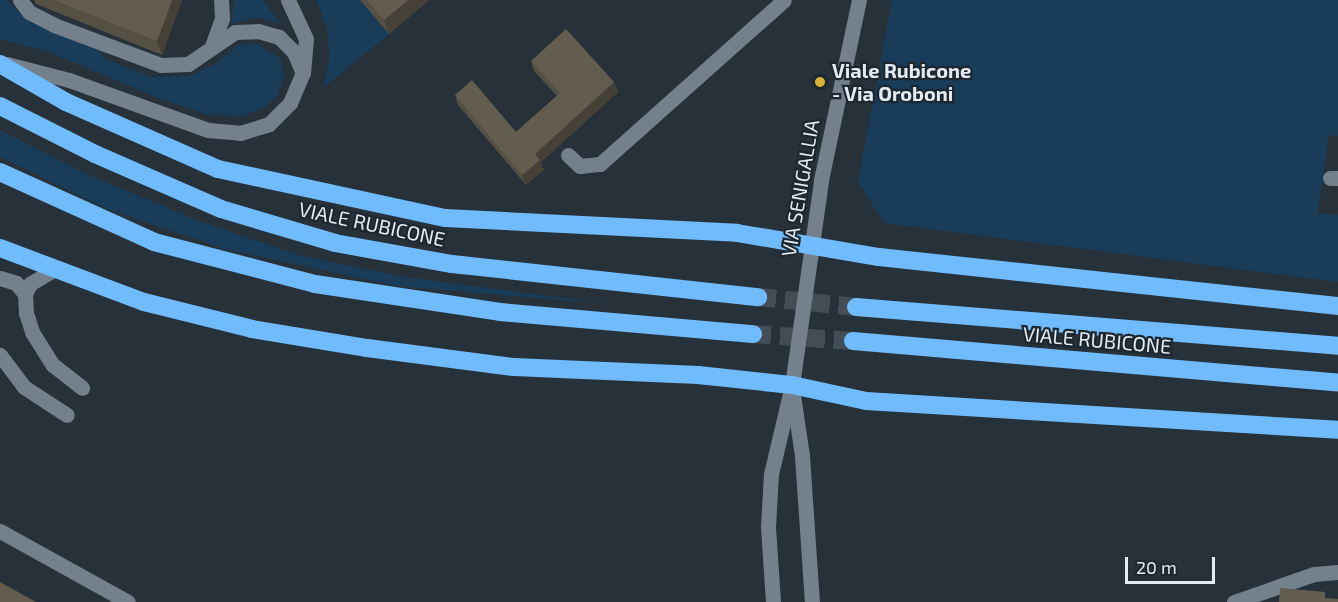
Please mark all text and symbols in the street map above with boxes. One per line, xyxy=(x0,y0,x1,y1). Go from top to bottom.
place label: Viale Rubicone - Via Oroboni xyxy=(832,58,971,105)
marker: Viale Rubicone - Via Oroboni xyxy=(813,75,827,89)
street label: VIA SENIGALLIA xyxy=(776,117,824,259)
street label: VIALE RUBICONE xyxy=(297,197,447,251)
street label: VIALE RUBICONE xyxy=(1022,322,1172,358)
scale bar xyxy=(1128,545,1218,583)
text: 20 m xyxy=(1136,556,1177,578)

